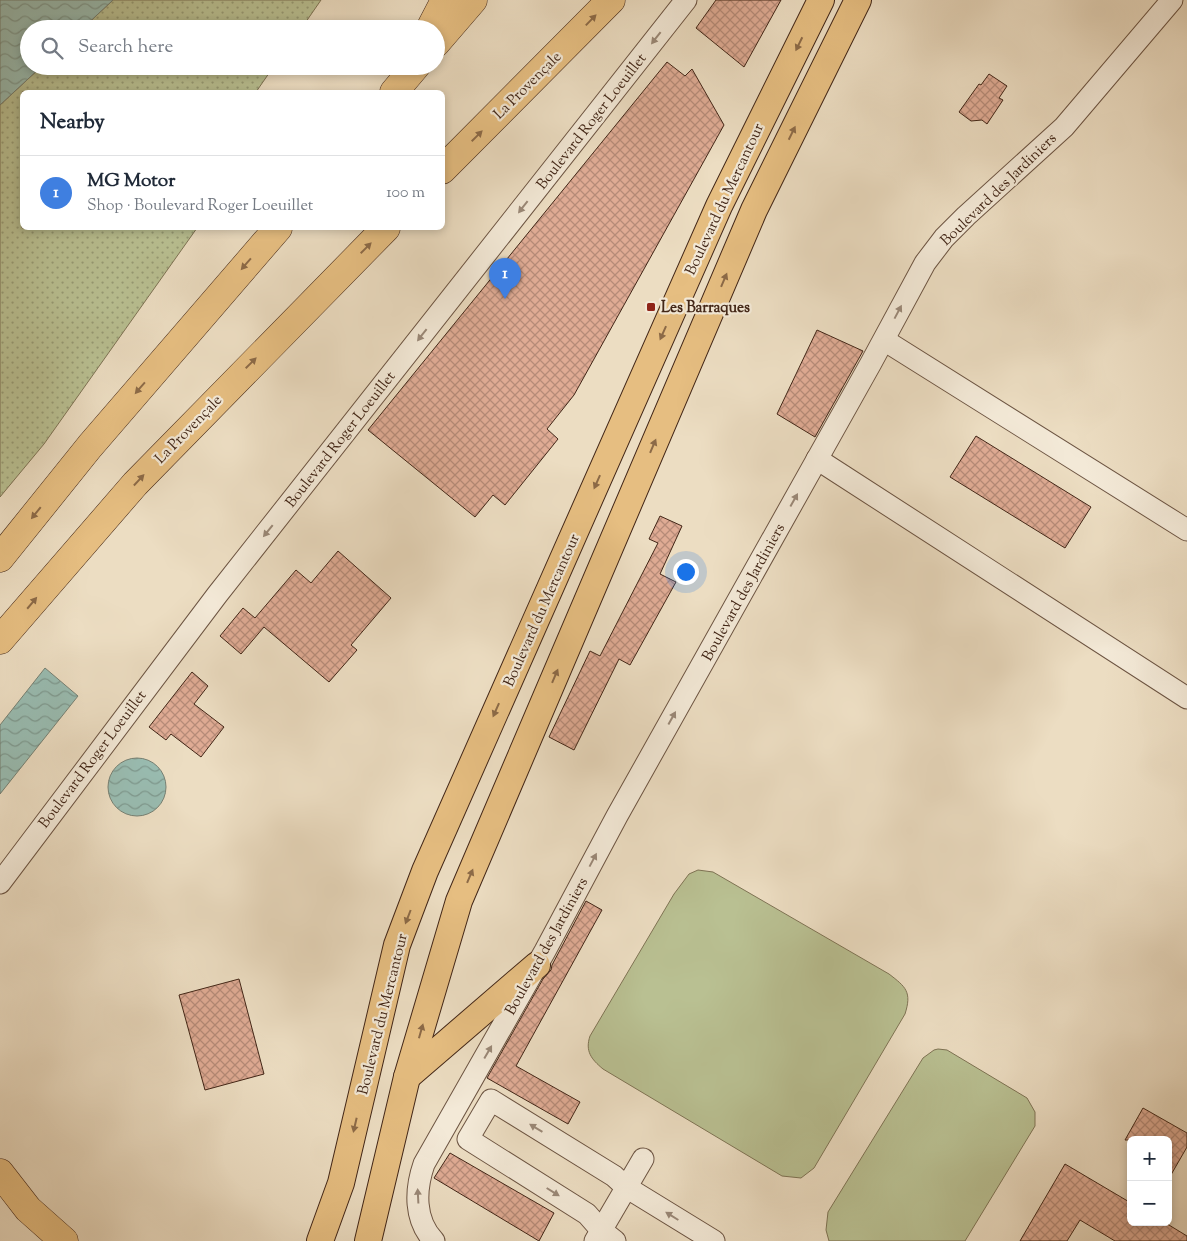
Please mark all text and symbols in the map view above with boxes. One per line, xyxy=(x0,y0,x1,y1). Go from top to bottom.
one-way arrow xyxy=(585,15,597,27)
search box xyxy=(20,20,445,75)
one-way arrow xyxy=(651,32,661,45)
icon: search xyxy=(38,34,66,62)
text: Search here xyxy=(78,34,173,61)
one-way arrow xyxy=(795,36,803,51)
street label: La Provençale xyxy=(489,47,567,125)
street label: Boulevard Roger Loeuillet xyxy=(532,49,652,195)
text: Nearby xyxy=(40,108,105,138)
street label: Boulevard du Mercantour xyxy=(681,120,770,279)
one-way arrow xyxy=(788,126,796,140)
street label: Boulevard des Jardiniers xyxy=(936,129,1062,251)
one-way arrow xyxy=(471,130,483,142)
text: MG Motor xyxy=(87,168,175,195)
text: 1 xyxy=(53,182,59,205)
text: 100 m xyxy=(386,182,425,205)
text: Shop · Boulevard Roger Loeuillet xyxy=(87,195,313,218)
one-way arrow xyxy=(517,200,528,213)
one-way arrow xyxy=(359,242,371,254)
one-way arrow xyxy=(240,258,252,270)
pin: 1 xyxy=(489,258,521,299)
one-way arrow xyxy=(720,273,728,287)
place label: Les Barraques xyxy=(661,298,750,319)
marker: Les Barraques xyxy=(645,301,657,313)
one-way arrow xyxy=(894,306,903,319)
one-way arrow xyxy=(658,326,666,340)
one-way arrow xyxy=(417,328,427,342)
one-way arrow xyxy=(245,357,257,369)
street label: Boulevard Roger Loeuillet xyxy=(281,367,401,513)
one-way arrow xyxy=(134,381,146,393)
street label: La Provençale xyxy=(151,391,227,469)
one-way arrow xyxy=(649,438,657,453)
one-way arrow xyxy=(133,475,145,487)
one-way arrow xyxy=(593,475,601,489)
one-way arrow xyxy=(790,493,798,508)
one-way arrow xyxy=(31,506,42,519)
street label: Boulevard des Jardiniers xyxy=(698,520,791,665)
one-way arrow xyxy=(262,525,273,538)
street label: Boulevard du Mercantour xyxy=(499,531,586,690)
your location xyxy=(673,559,699,585)
one-way arrow xyxy=(26,596,37,609)
one-way arrow xyxy=(551,668,559,683)
street label: Boulevard Roger Loeuillet xyxy=(34,687,152,833)
one-way arrow xyxy=(492,703,500,717)
one-way arrow xyxy=(667,712,676,725)
one-way arrow xyxy=(589,853,597,868)
one-way arrow xyxy=(466,869,474,883)
street label: Boulevard des Jardiniers xyxy=(501,874,594,1019)
one-way arrow xyxy=(404,910,412,925)
street label: Boulevard du Mercantour xyxy=(353,931,414,1097)
one-way arrow xyxy=(417,1023,425,1038)
one-way arrow xyxy=(483,1045,492,1059)
one-way arrow xyxy=(351,1118,359,1133)
one-way arrow xyxy=(529,1123,542,1133)
map controls xyxy=(1127,1136,1172,1226)
button: + xyxy=(1127,1136,1172,1181)
button: − xyxy=(1127,1181,1172,1226)
one-way arrow xyxy=(546,1187,560,1197)
one-way arrow xyxy=(414,1188,422,1204)
one-way arrow xyxy=(666,1211,679,1220)

